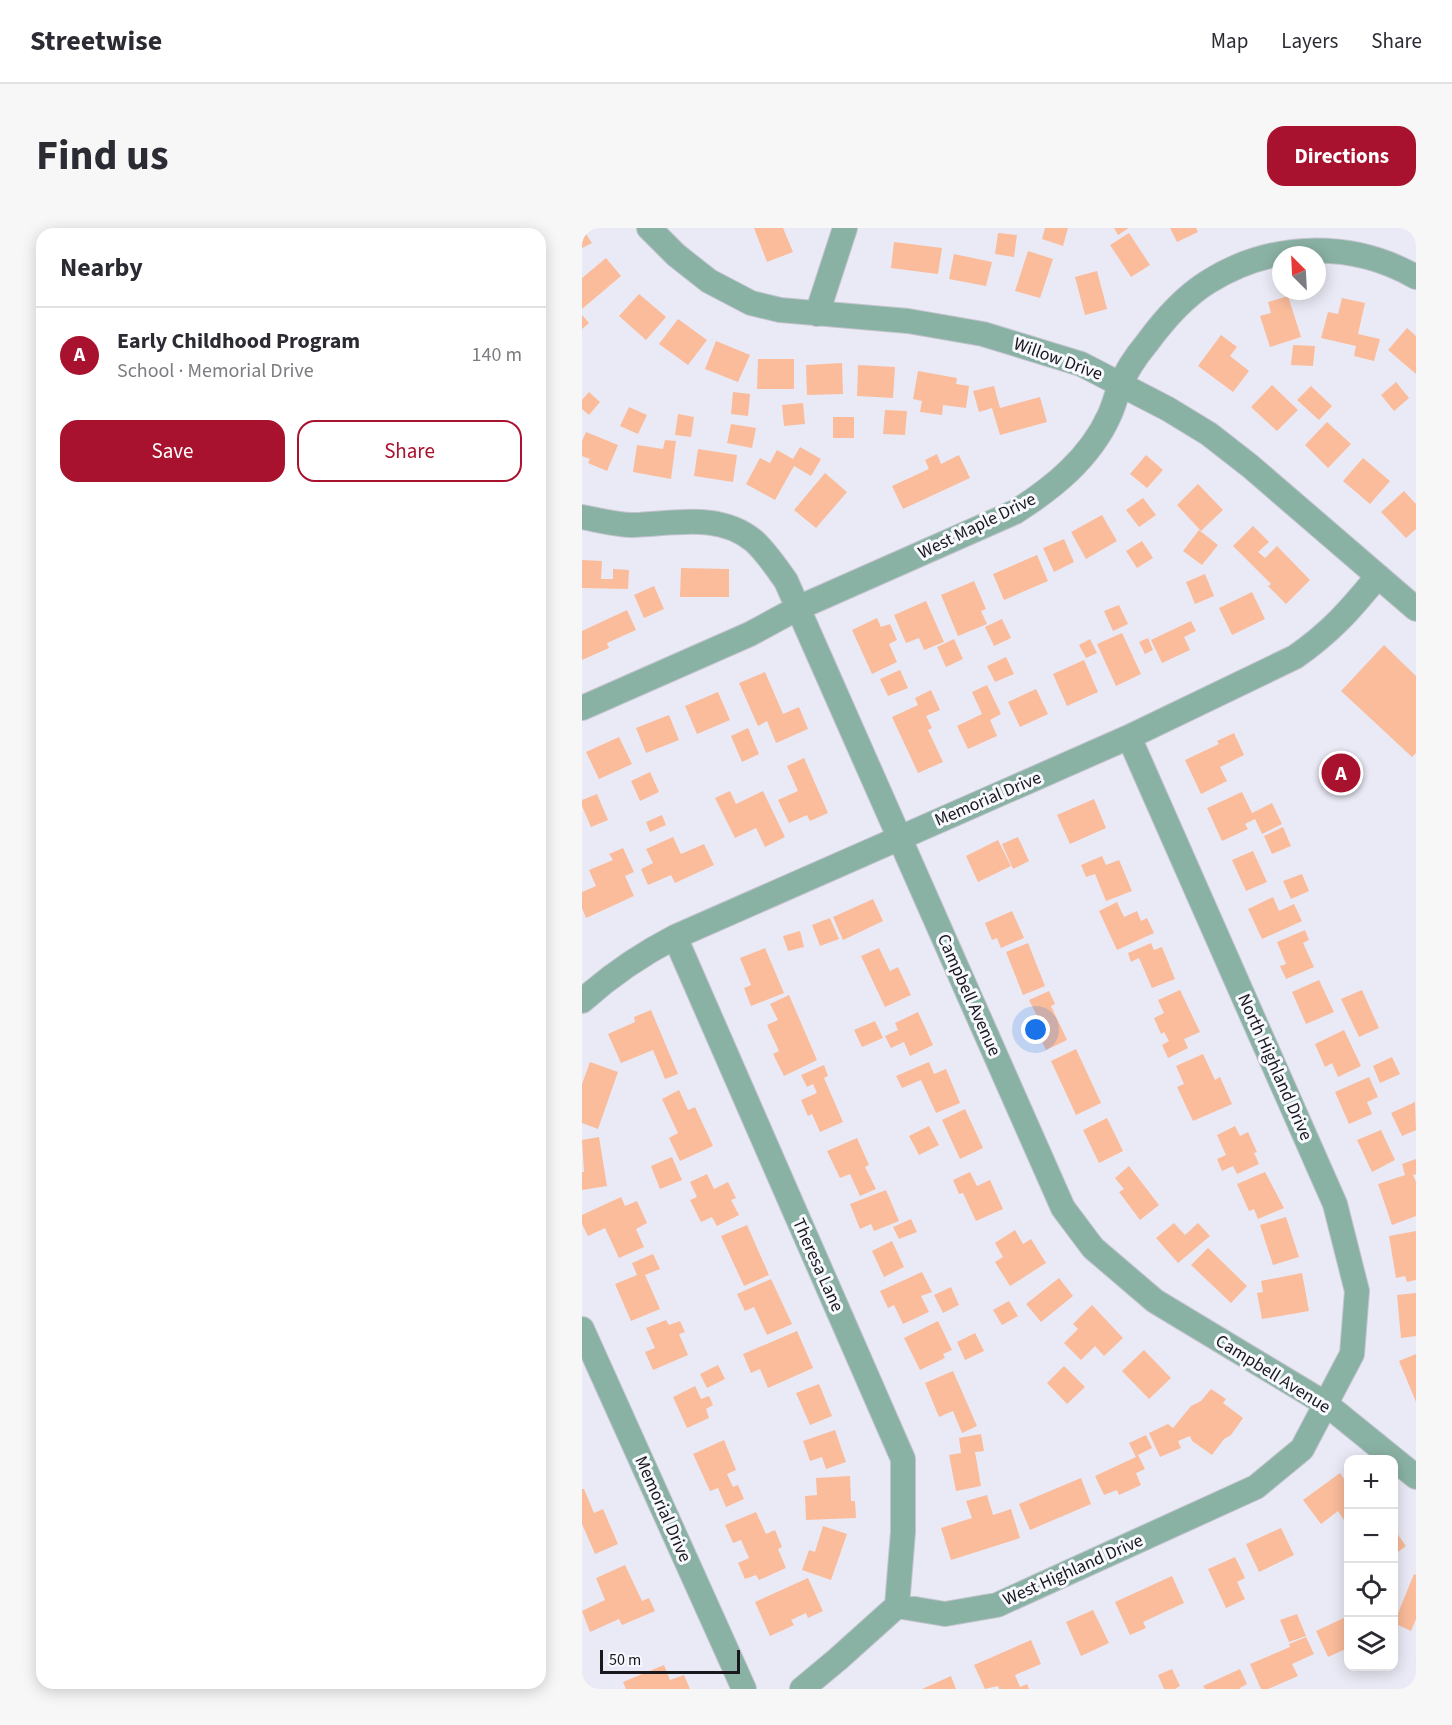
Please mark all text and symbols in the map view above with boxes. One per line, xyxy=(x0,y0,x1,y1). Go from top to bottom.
text: Streetwise xyxy=(30,21,162,61)
text: Map xyxy=(1211,26,1248,56)
text: Layers xyxy=(1281,26,1338,56)
text: Share xyxy=(1371,26,1422,56)
text: Find us xyxy=(36,126,169,186)
button: Directions xyxy=(1267,126,1416,186)
north arrow xyxy=(1272,246,1326,300)
text: Nearby xyxy=(60,249,143,286)
text: Early Childhood Program xyxy=(117,325,360,357)
street label: Willow Drive xyxy=(1010,331,1106,387)
text: A xyxy=(74,341,85,369)
text: 140 m xyxy=(472,341,522,369)
text: School · Memorial Drive xyxy=(117,357,314,385)
button: Save xyxy=(60,420,285,482)
button: Share xyxy=(297,420,522,482)
street label: West Maple Drive xyxy=(914,487,1040,565)
pin: A xyxy=(1322,750,1360,796)
street label: Memorial Drive xyxy=(931,765,1045,833)
street label: Campbell Avenue xyxy=(931,930,1007,1060)
street label: North Highland Drive xyxy=(1231,990,1319,1144)
your location xyxy=(1021,1015,1050,1044)
street label: Theresa Lane xyxy=(786,1214,850,1316)
street label: Campbell Avenue xyxy=(1211,1329,1335,1419)
street label: Memorial Drive xyxy=(628,1452,698,1566)
map controls xyxy=(1344,1455,1398,1671)
button: + xyxy=(1344,1455,1398,1509)
button: − xyxy=(1344,1509,1398,1563)
street label: West Highland Drive xyxy=(999,1528,1147,1612)
button: locate xyxy=(1344,1563,1398,1617)
button: layers xyxy=(1344,1617,1398,1671)
scale bar xyxy=(600,1647,740,1674)
text: 50 m xyxy=(609,1649,641,1671)

